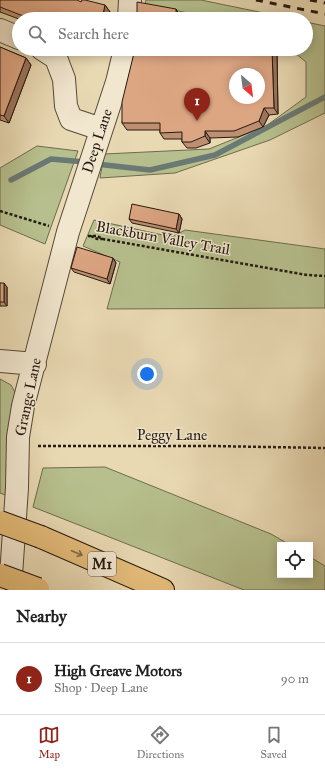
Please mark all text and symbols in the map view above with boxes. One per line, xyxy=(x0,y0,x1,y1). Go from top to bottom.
search box xyxy=(12,12,313,56)
icon: search xyxy=(26,23,48,45)
text: Search here xyxy=(58,25,129,43)
north arrow xyxy=(229,68,265,104)
pin: 1 xyxy=(184,88,210,121)
street label: Deep Lane xyxy=(78,106,116,176)
street label: Blackburn Valley Trail xyxy=(94,217,232,259)
street label: Grange Lane xyxy=(11,356,45,438)
your location xyxy=(137,364,157,384)
street label: Peggy Lane xyxy=(137,426,207,444)
map controls xyxy=(277,542,313,578)
button: locate xyxy=(277,542,313,578)
one-way arrow xyxy=(70,550,82,557)
road number: M1 xyxy=(88,552,116,576)
text: Nearby xyxy=(16,606,67,627)
text: High Greave Motors xyxy=(54,662,182,680)
text: 1 xyxy=(26,671,32,687)
text: 90 m xyxy=(281,671,309,687)
text: Shop · Deep Lane xyxy=(54,680,148,696)
tab: Map xyxy=(38,724,60,761)
tab: Directions xyxy=(137,724,184,761)
tab: Saved xyxy=(261,724,287,761)

